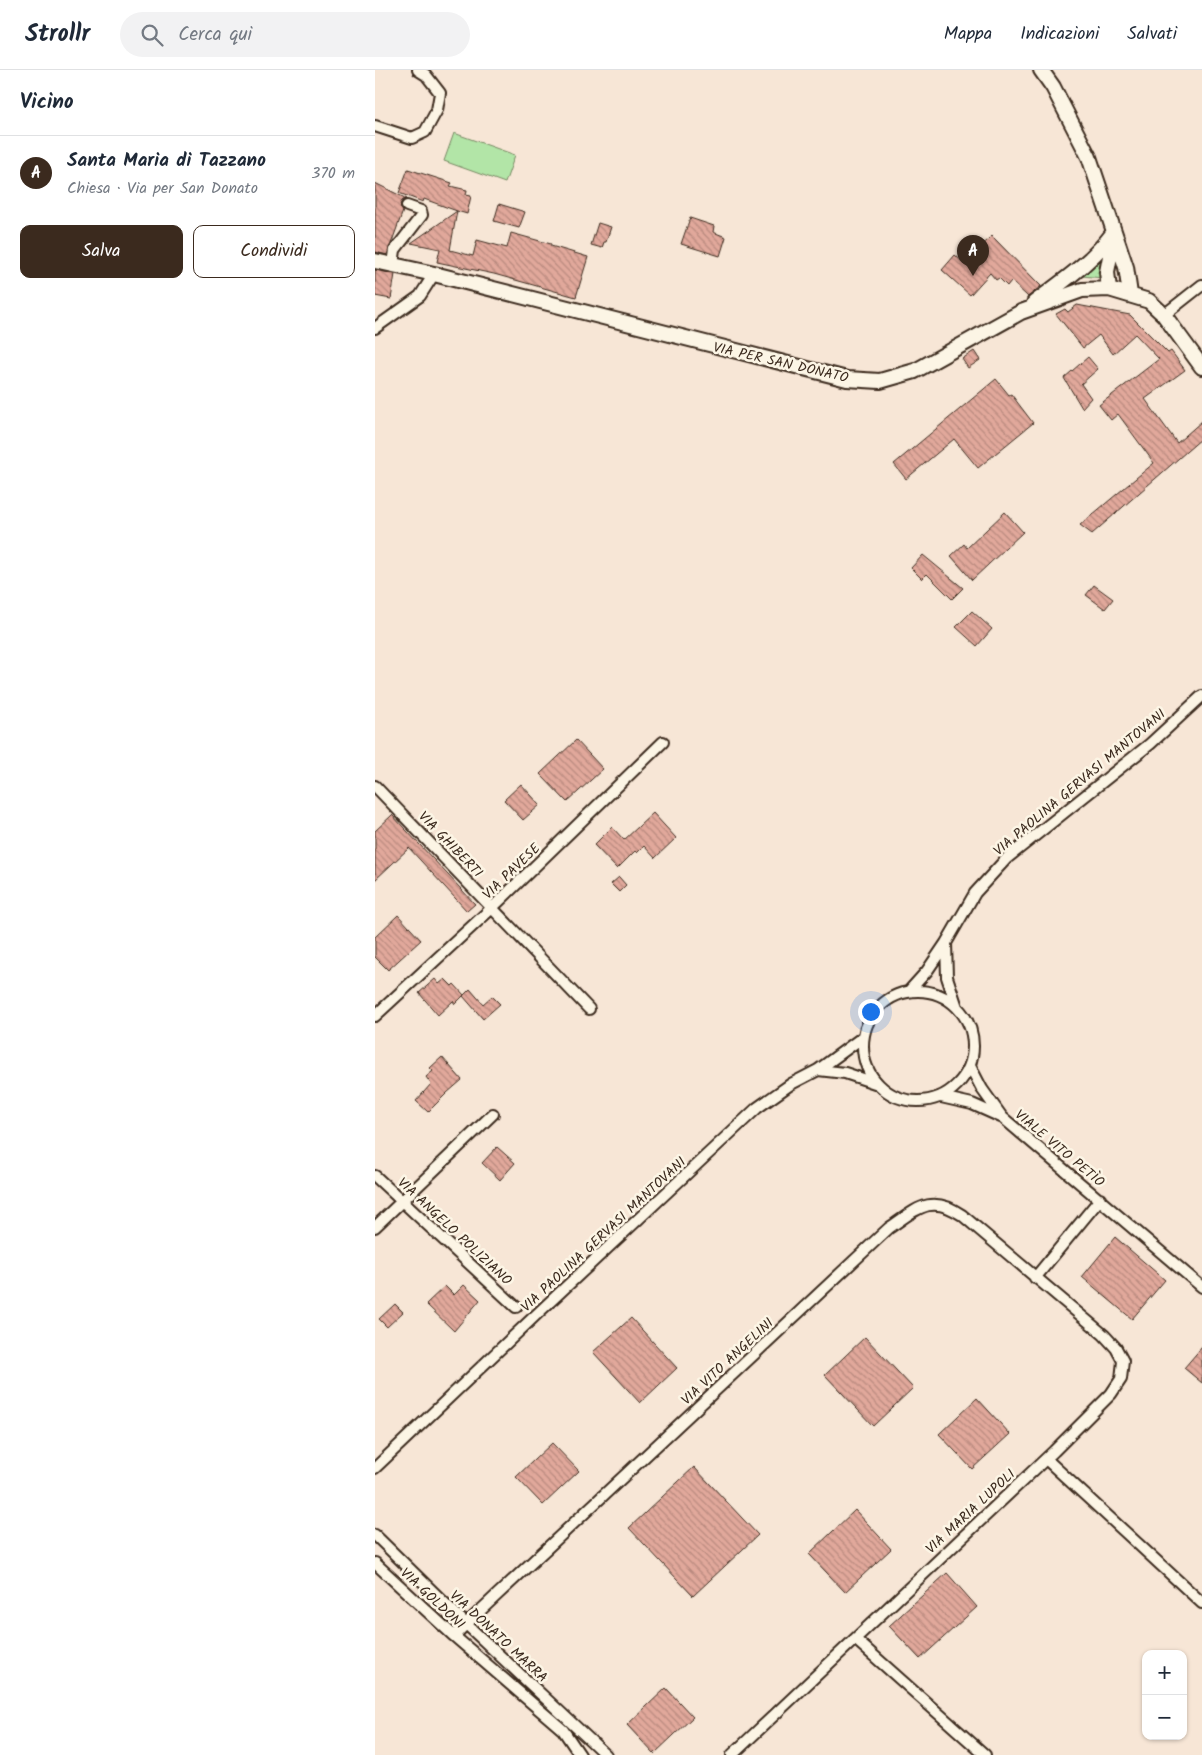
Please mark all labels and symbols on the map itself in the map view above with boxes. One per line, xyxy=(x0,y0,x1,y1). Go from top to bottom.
pin: A xyxy=(957,235,989,276)
street label: VIA PER SAN DONATO xyxy=(711,337,851,389)
street label: VIA PAOLINA GERVASI MANTOVANI xyxy=(989,704,1171,862)
street label: VIA GHIBERTI xyxy=(413,806,488,883)
street label: VIA PAVESE xyxy=(478,838,546,905)
your location xyxy=(858,999,884,1025)
street label: VIALE VITO PETÌO xyxy=(1010,1105,1109,1193)
street label: VIA PAOLINA GERVASI MANTOVANI xyxy=(516,1152,691,1318)
street label: VIA ANGELO POLIZIANO xyxy=(392,1172,517,1291)
street label: VIA VITO ANGELINI xyxy=(676,1313,779,1411)
street label: VIA MARIA LUPOLI xyxy=(921,1464,1021,1559)
street label: VIA GOLDONI xyxy=(395,1563,470,1635)
street label: VIA DONATO MARRA xyxy=(444,1585,552,1688)

